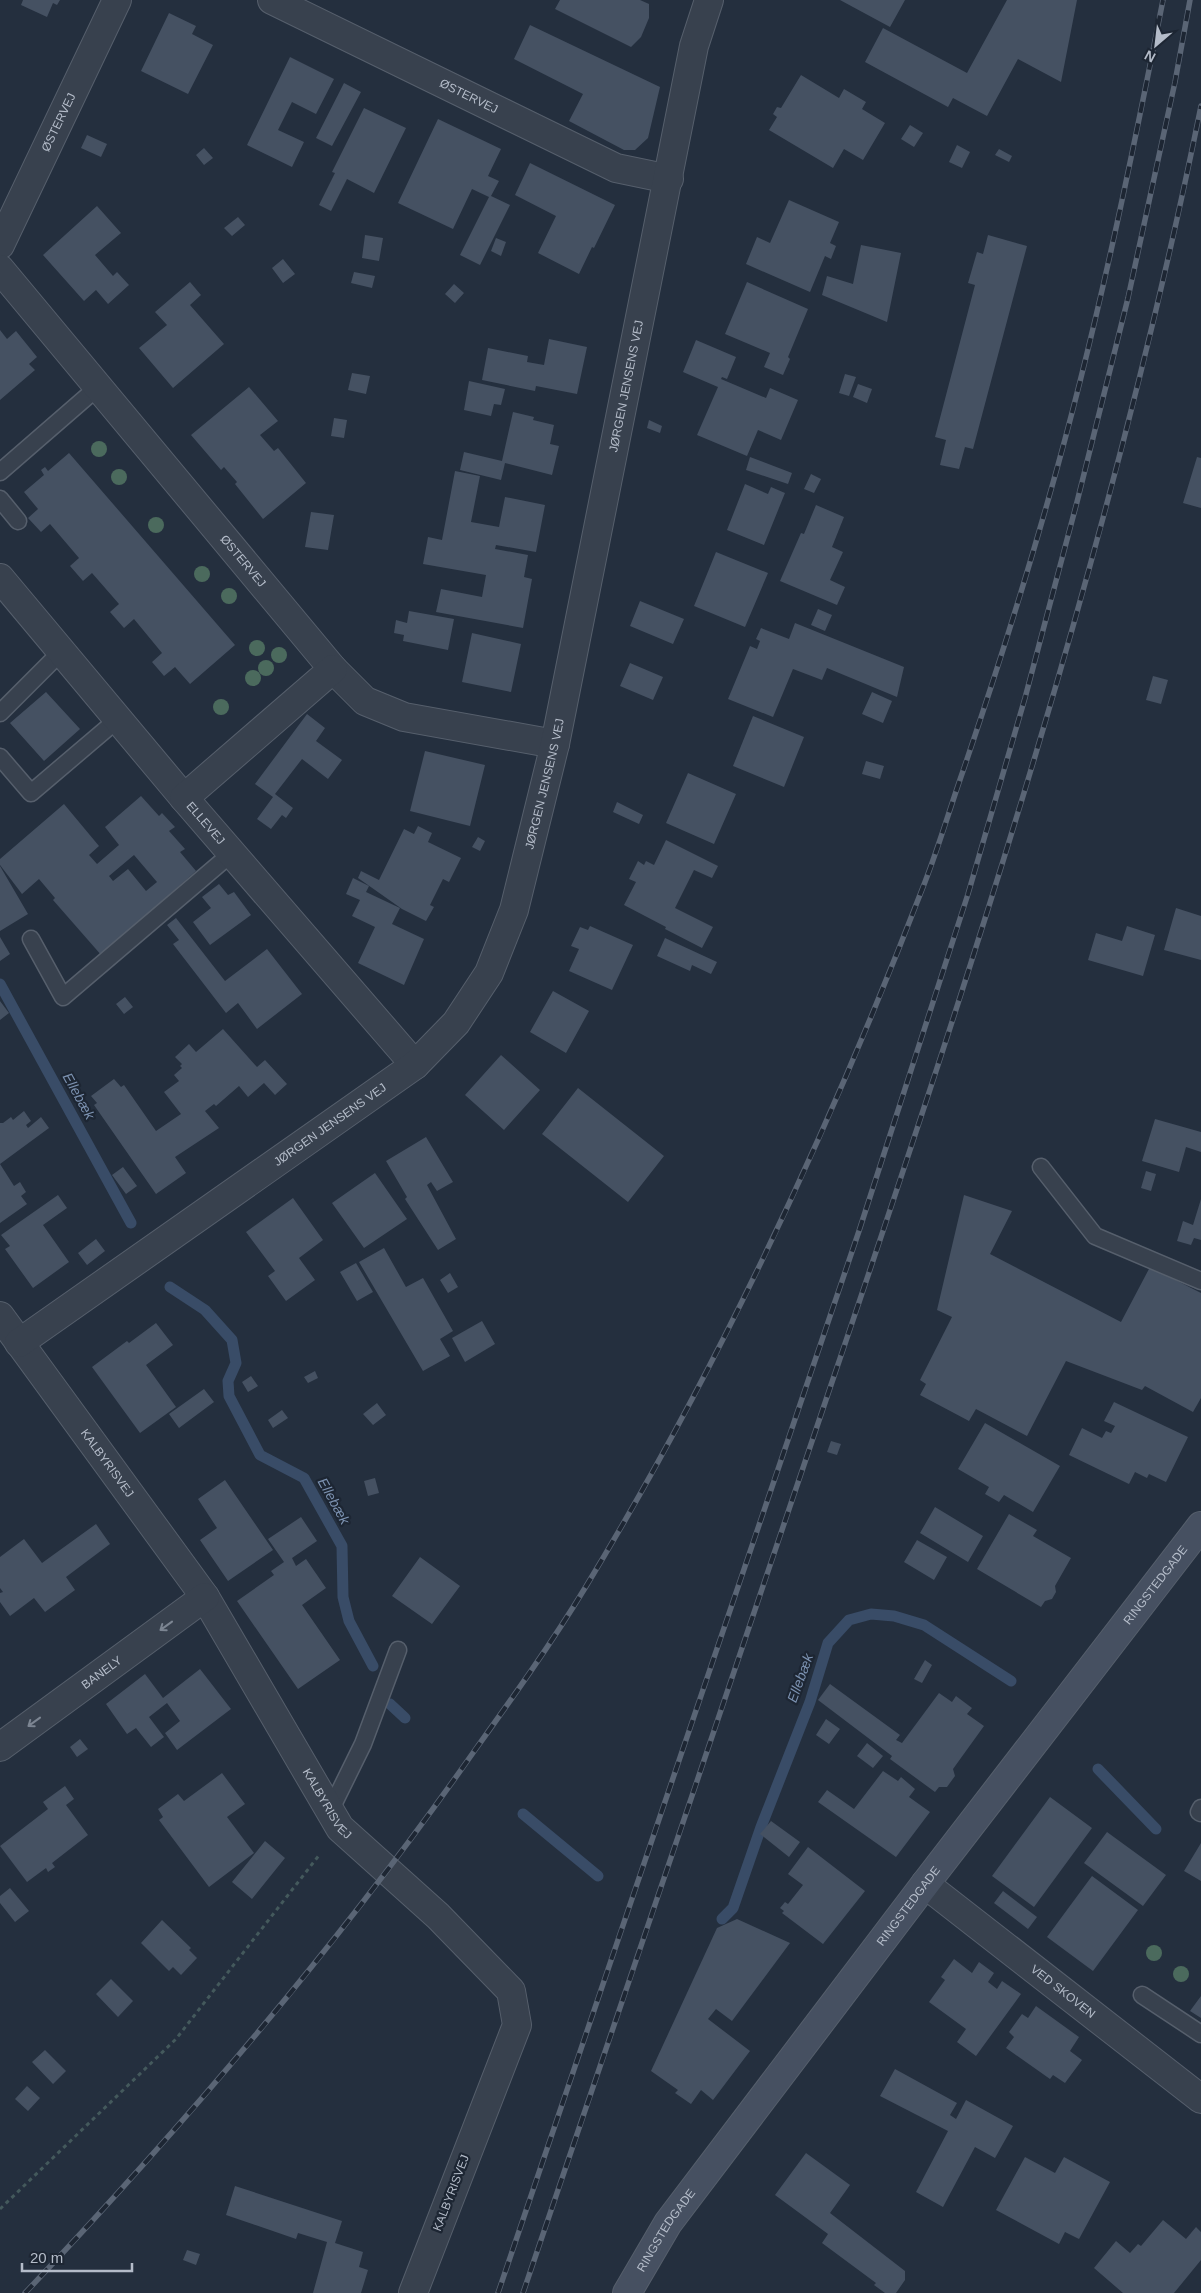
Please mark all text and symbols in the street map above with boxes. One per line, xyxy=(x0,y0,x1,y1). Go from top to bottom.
north arrow xyxy=(1131,20,1181,70)
text: N xyxy=(1142,47,1158,66)
street label: ØSTERVEJ xyxy=(437,76,500,116)
street label: ØSTERVEJ xyxy=(39,91,79,154)
street label: JØRGEN JENSENS VEJ xyxy=(606,319,646,453)
street label: ØSTERVEJ xyxy=(218,532,269,590)
street label: JØRGEN JENSENS VEJ xyxy=(522,717,567,851)
street label: ELLEVEJ xyxy=(184,799,228,847)
water label: Ellebæk xyxy=(60,1070,99,1123)
street label: JØRGEN JENSENS VEJ xyxy=(271,1080,389,1169)
street label: KALBYRISVEJ xyxy=(78,1426,137,1500)
water label: Ellebæk xyxy=(315,1475,354,1528)
street label: RINGSTEDGADE xyxy=(1121,1543,1190,1627)
one-way arrow xyxy=(159,1621,173,1631)
water label: Ellebæk xyxy=(784,1651,817,1705)
street label: BANELY xyxy=(79,1653,125,1692)
one-way arrow xyxy=(27,1717,41,1727)
street label: KALBYRISVEJ xyxy=(300,1766,354,1842)
street label: RINGSTEDGADE xyxy=(874,1863,943,1948)
street label: VED SKOVEN xyxy=(1028,1962,1098,2021)
street label: KALBYRISVEJ xyxy=(430,2153,472,2233)
street label: RINGSTEDGADE xyxy=(634,2186,698,2274)
scale bar xyxy=(22,2240,132,2272)
text: 20 m xyxy=(30,2249,63,2266)

